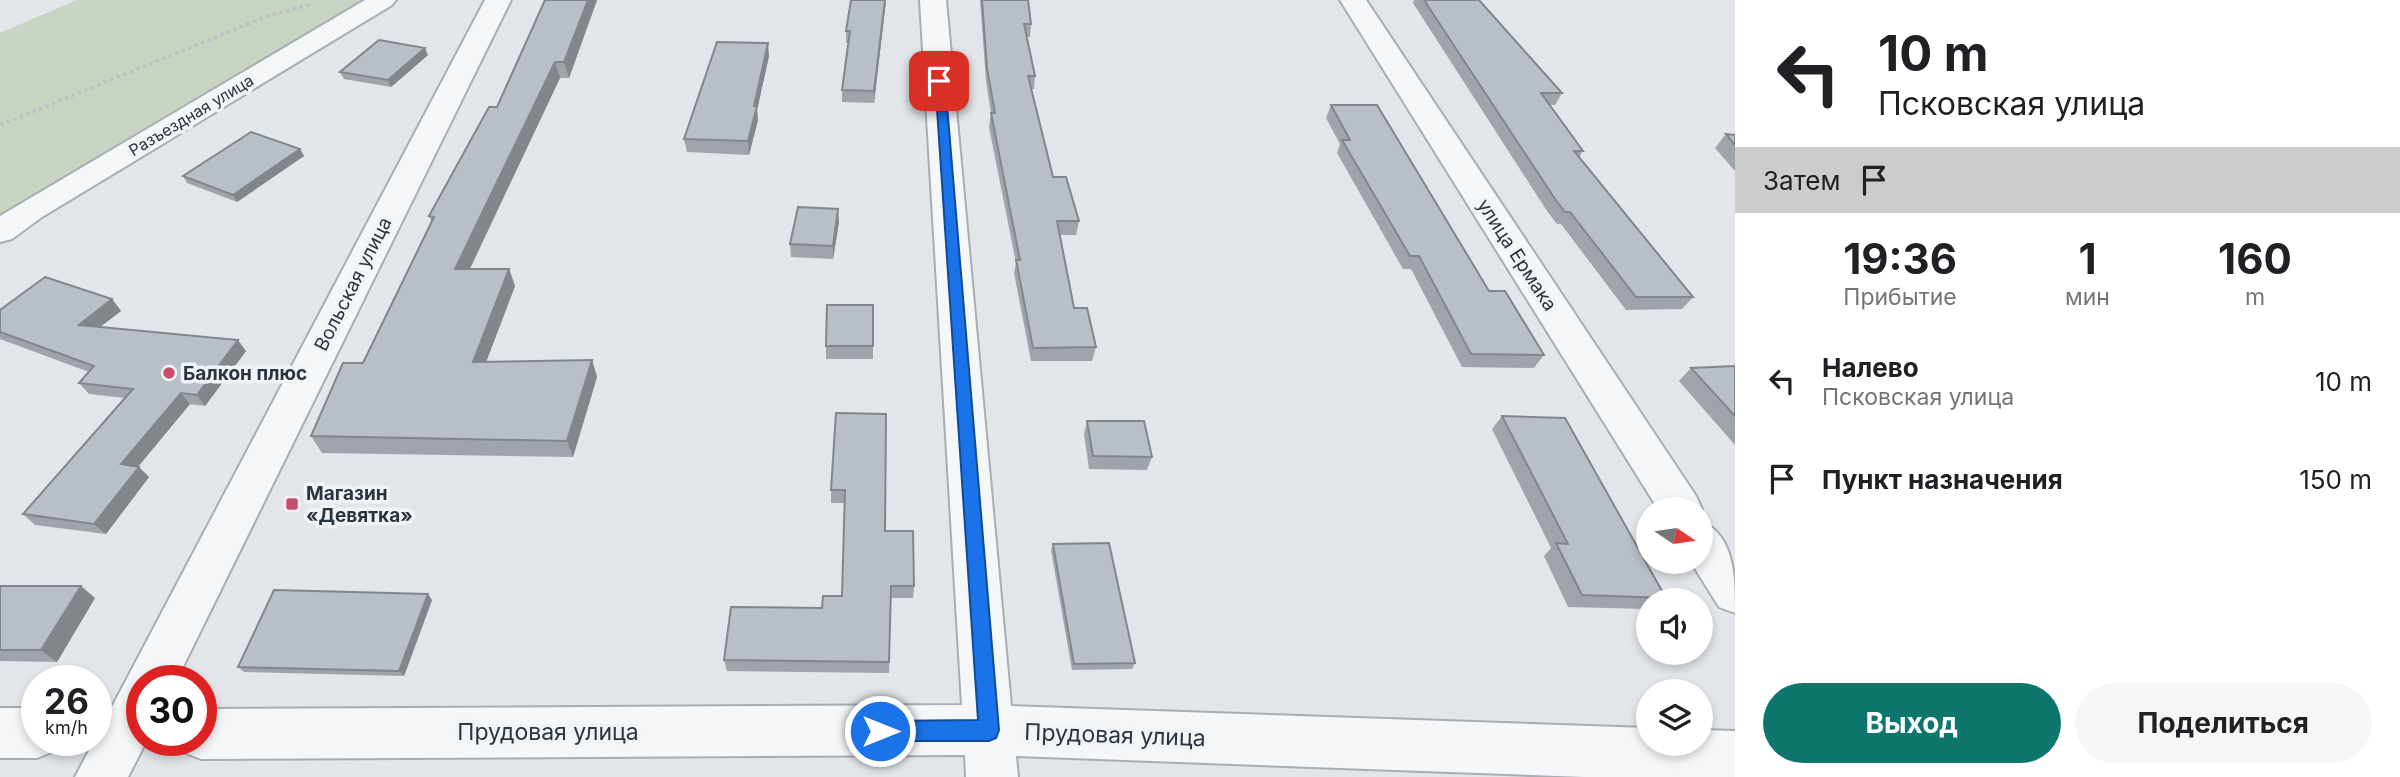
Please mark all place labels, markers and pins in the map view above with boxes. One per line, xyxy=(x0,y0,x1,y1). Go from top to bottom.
pin xyxy=(909,51,969,111)
place label: Балкон плюс xyxy=(183,362,307,385)
marker: Балкон плюс xyxy=(161,365,177,381)
place label: Магазин «Девятка» xyxy=(306,482,413,527)
marker: Магазин «Девятка» xyxy=(284,496,300,512)

